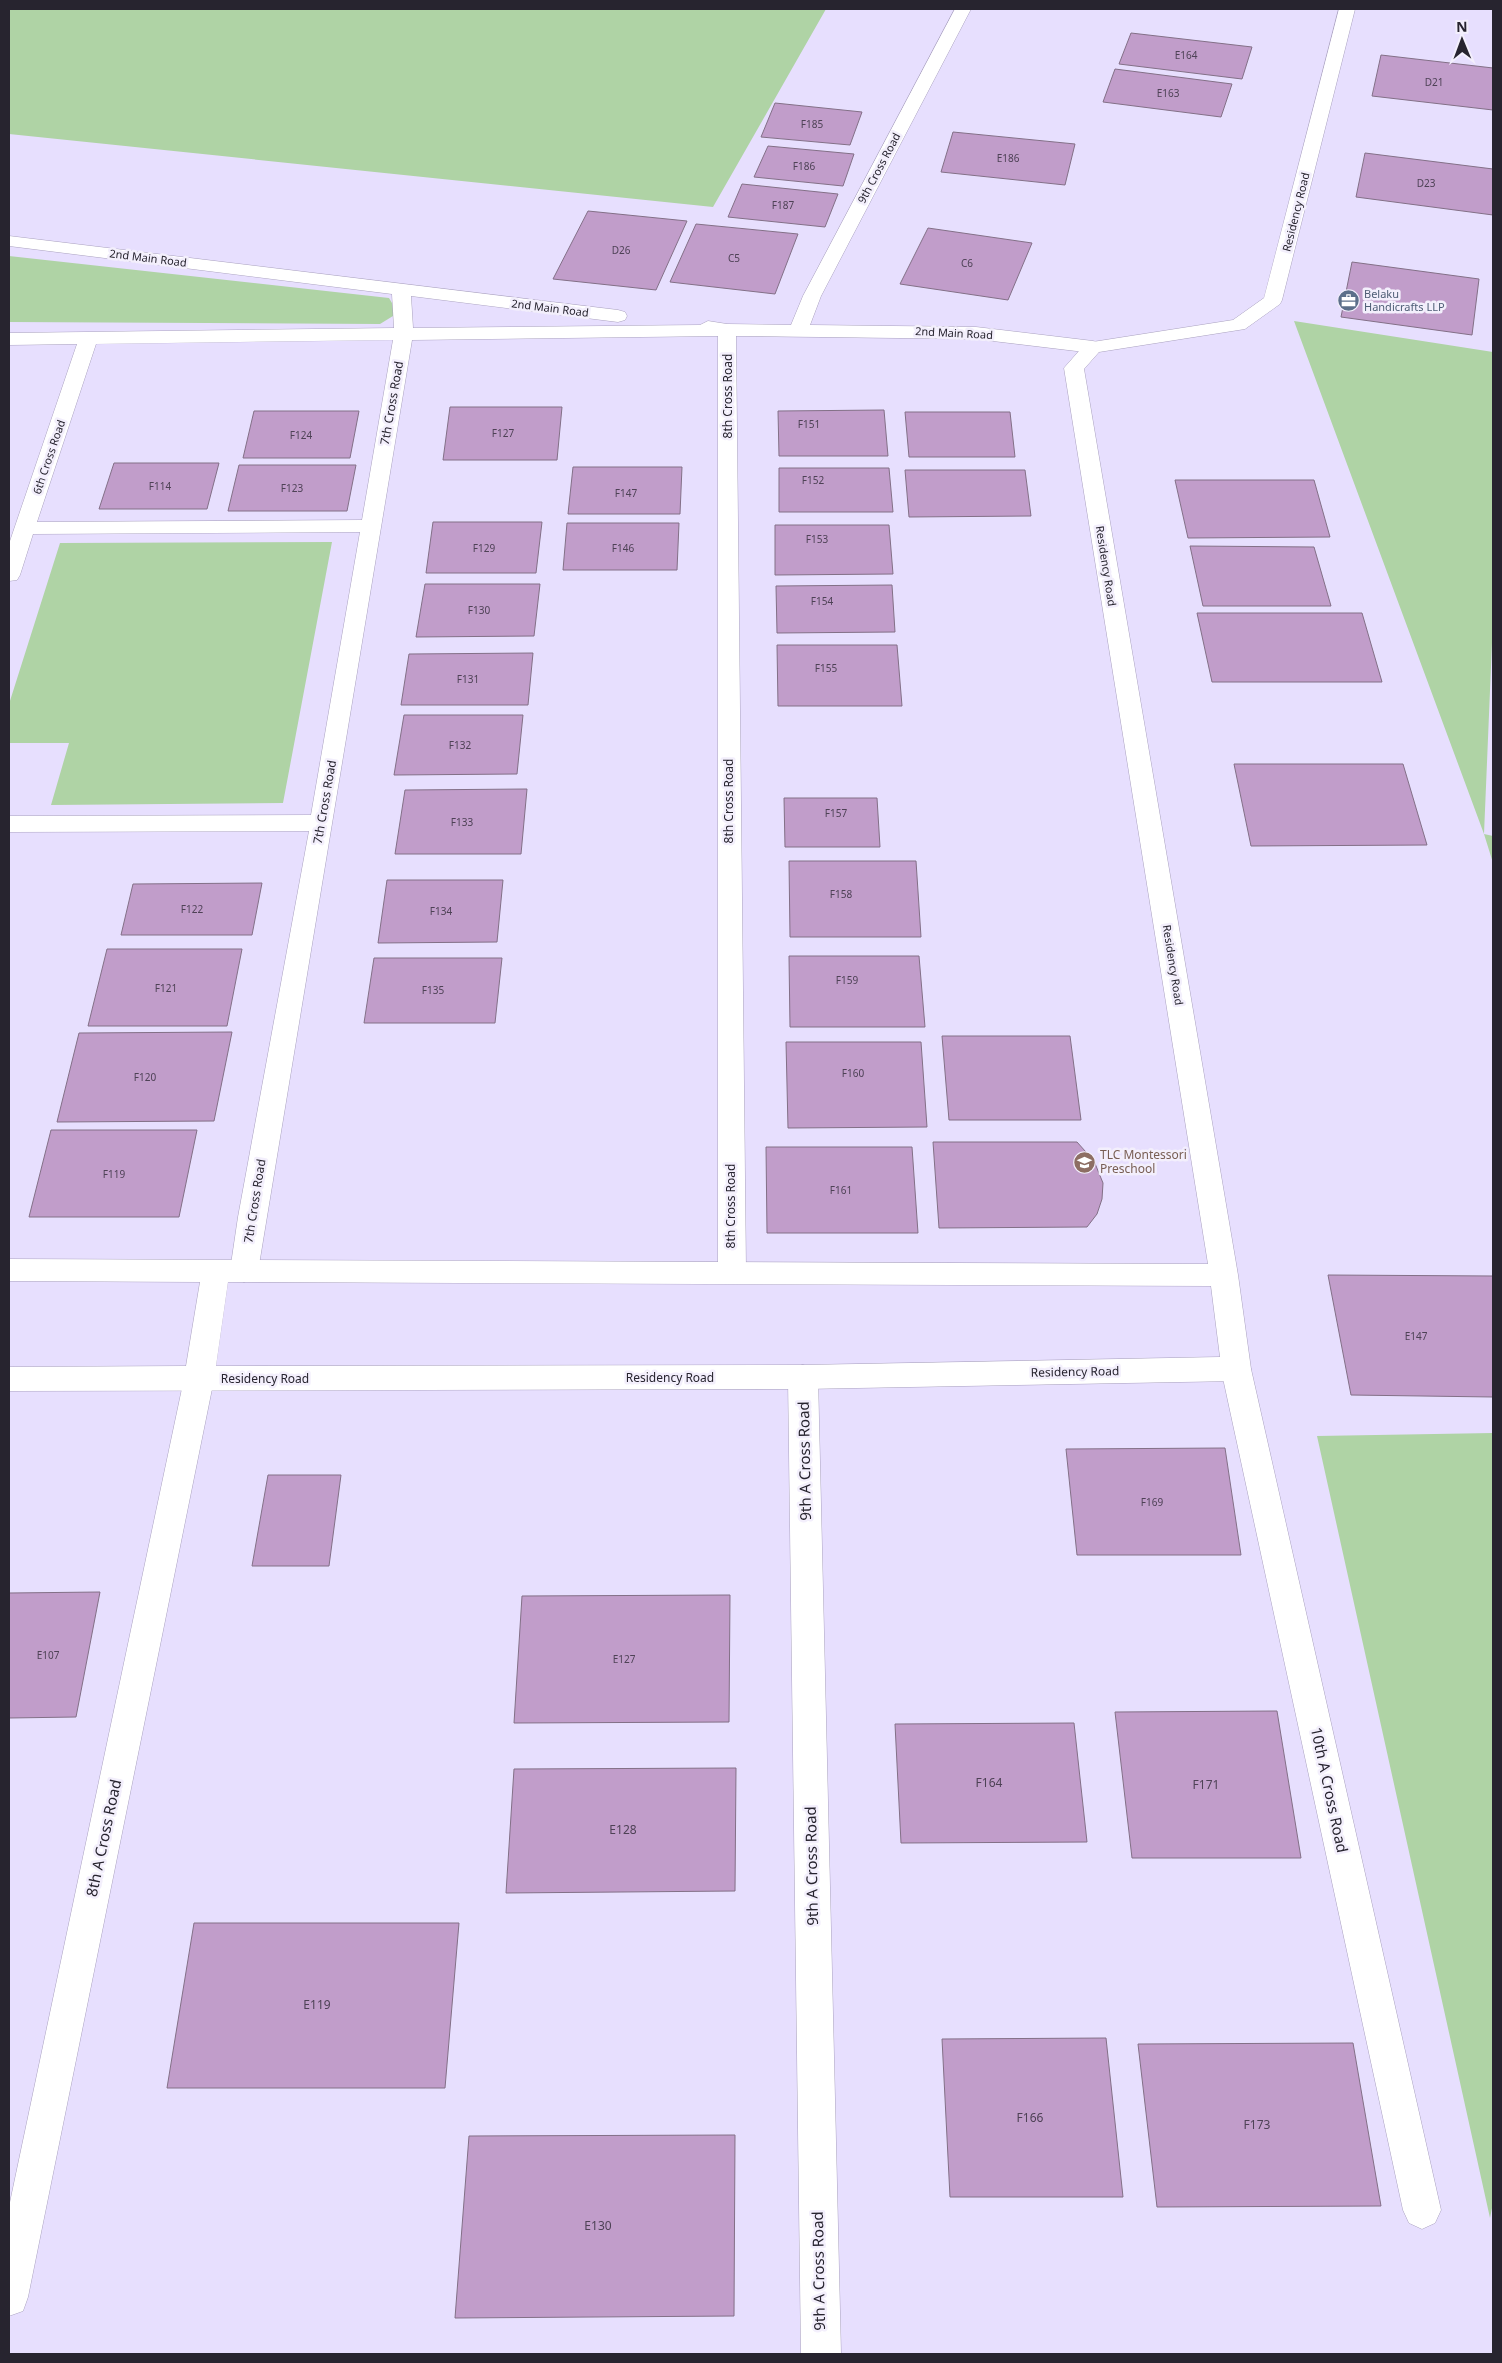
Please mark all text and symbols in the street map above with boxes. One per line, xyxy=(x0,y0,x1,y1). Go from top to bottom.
north arrow xyxy=(1437,15,1487,65)
text: N xyxy=(1456,17,1468,36)
house number: E164 xyxy=(1175,48,1198,62)
house number: D21 xyxy=(1425,75,1443,89)
house number: E163 xyxy=(1157,86,1180,100)
house number: F185 xyxy=(801,117,823,131)
street label: 9th Cross Road xyxy=(854,130,903,206)
house number: E186 xyxy=(997,151,1020,165)
house number: F186 xyxy=(793,159,815,173)
street label: Residency Road xyxy=(1278,171,1313,253)
house number: D23 xyxy=(1417,176,1436,190)
house number: F187 xyxy=(772,198,794,212)
house number: D26 xyxy=(612,243,631,257)
street label: 2nd Main Road xyxy=(109,245,188,270)
house number: C5 xyxy=(728,251,740,265)
house number: C6 xyxy=(961,256,973,270)
place label: Belaku Handicrafts LLP xyxy=(1364,286,1445,314)
office icon: Belaku Handicrafts LLP xyxy=(1336,288,1360,312)
street label: 2nd Main Road xyxy=(511,295,590,320)
street label: 2nd Main Road xyxy=(915,323,993,342)
street label: 8th Cross Road xyxy=(719,354,736,438)
street label: 7th Cross Road xyxy=(376,360,407,446)
house number: F151 xyxy=(798,417,820,431)
street label: 6th Cross Road xyxy=(29,418,68,496)
house number: F127 xyxy=(492,426,514,440)
house number: F124 xyxy=(290,428,312,442)
house number: F152 xyxy=(802,473,824,487)
house number: F114 xyxy=(149,479,171,493)
house number: F123 xyxy=(281,481,303,495)
house number: F147 xyxy=(615,486,637,500)
street label: Residency Road xyxy=(1093,525,1120,607)
house number: F153 xyxy=(806,532,828,546)
house number: F129 xyxy=(473,541,495,555)
house number: F146 xyxy=(612,541,634,555)
house number: F154 xyxy=(811,594,833,608)
house number: F130 xyxy=(468,603,490,617)
house number: F155 xyxy=(815,661,837,675)
house number: F131 xyxy=(457,672,479,686)
house number: F132 xyxy=(449,738,471,752)
street label: 7th Cross Road xyxy=(309,759,340,845)
street label: 8th Cross Road xyxy=(720,759,737,843)
house number: F157 xyxy=(825,806,847,820)
house number: F133 xyxy=(451,815,473,829)
house number: F158 xyxy=(830,887,852,901)
house number: F122 xyxy=(181,902,203,916)
house number: F134 xyxy=(430,904,452,918)
street label: Residency Road xyxy=(1160,924,1187,1006)
house number: F159 xyxy=(836,973,858,987)
house number: F121 xyxy=(155,981,177,995)
house number: F135 xyxy=(422,983,444,997)
house number: F160 xyxy=(842,1066,864,1080)
house number: F120 xyxy=(134,1070,156,1084)
place label: TLC Montessori Preschool xyxy=(1100,1146,1187,1177)
school or university icon: TLC Montessori Preschool xyxy=(1072,1150,1096,1174)
street label: 7th Cross Road xyxy=(239,1158,270,1244)
street label: 8th Cross Road xyxy=(722,1164,739,1248)
house number: F119 xyxy=(103,1167,125,1181)
house number: F161 xyxy=(830,1183,852,1197)
house number: E147 xyxy=(1405,1329,1428,1343)
street label: Residency Road xyxy=(1031,1362,1119,1381)
street label: Residency Road xyxy=(626,1369,714,1386)
street label: Residency Road xyxy=(221,1370,309,1387)
street label: 9th A Cross Road xyxy=(793,1401,815,1521)
house number: F169 xyxy=(1141,1495,1163,1509)
house number: E107 xyxy=(37,1648,60,1662)
house number: E127 xyxy=(613,1652,636,1666)
street label: 10th A Cross Road xyxy=(1307,1725,1353,1854)
house number: F164 xyxy=(976,1774,1003,1791)
house number: F171 xyxy=(1193,1776,1219,1793)
street label: 8th A Cross Road xyxy=(81,1777,125,1898)
street label: 9th A Cross Road xyxy=(800,1806,822,1926)
house number: E128 xyxy=(609,1821,637,1838)
house number: E119 xyxy=(303,1996,331,2013)
house number: F166 xyxy=(1017,2109,1044,2126)
house number: F173 xyxy=(1244,2116,1271,2133)
street label: 9th A Cross Road xyxy=(807,2211,829,2331)
house number: E130 xyxy=(584,2217,612,2234)

